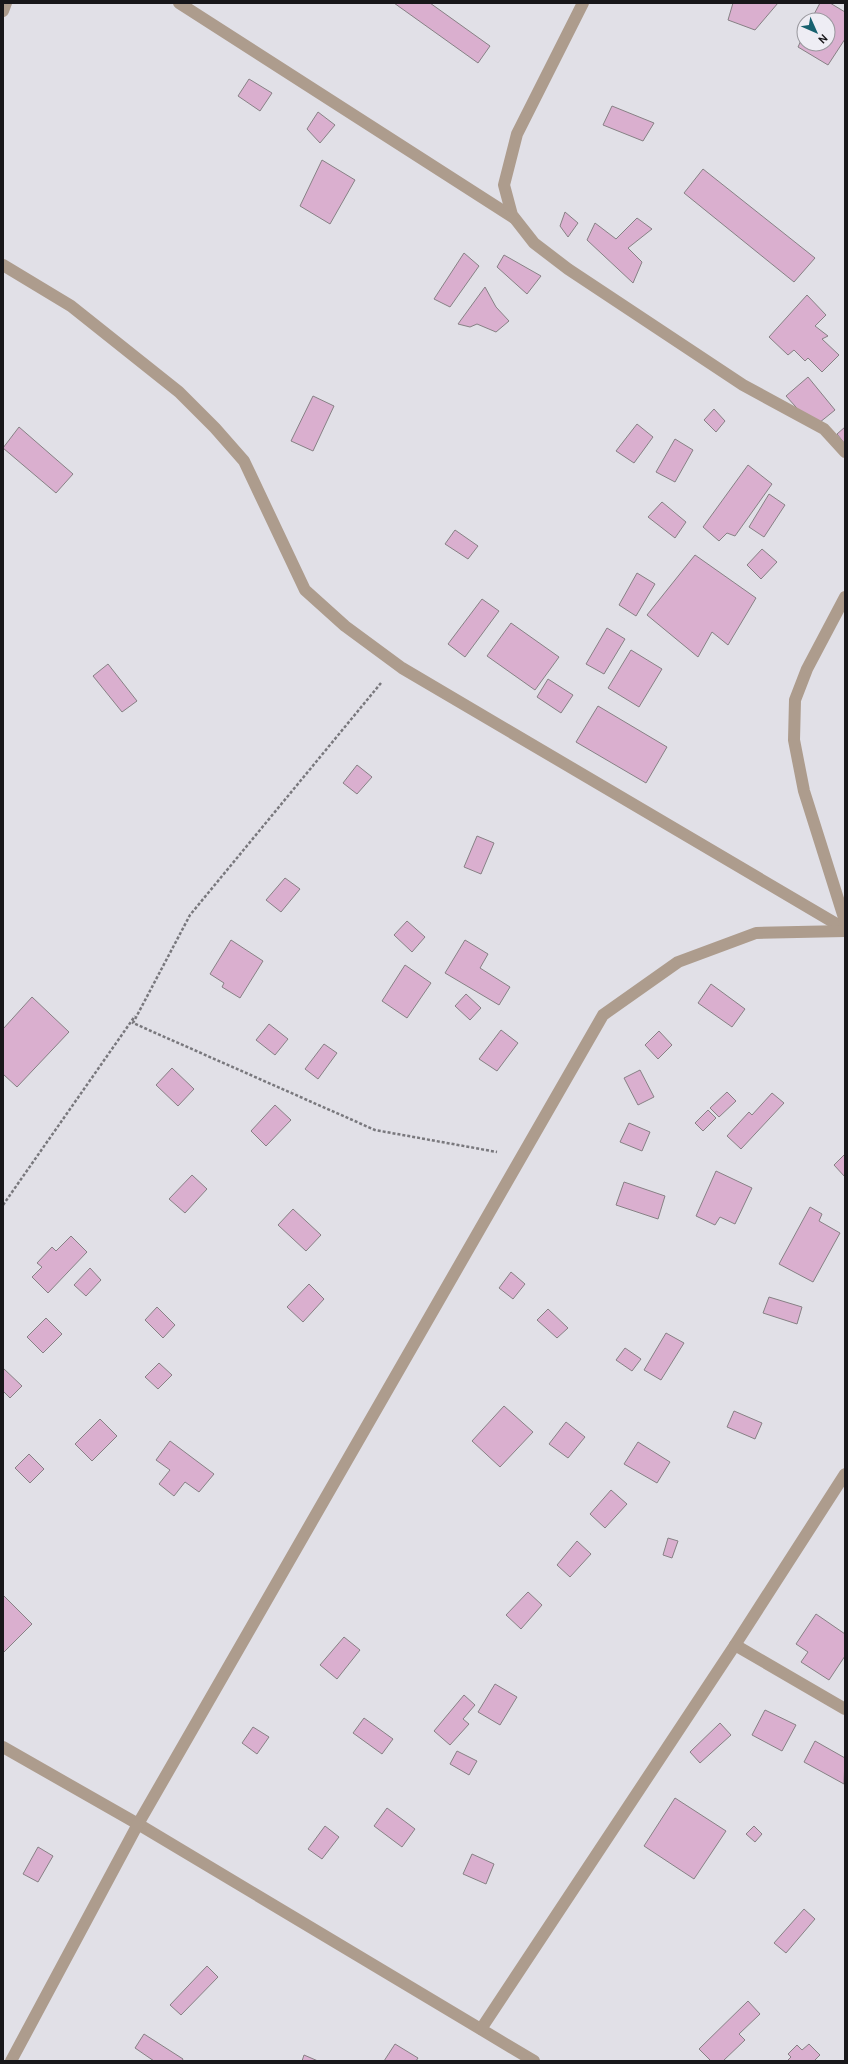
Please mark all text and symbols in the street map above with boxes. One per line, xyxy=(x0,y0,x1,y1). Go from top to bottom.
north arrow xyxy=(796,12,836,52)
text: N xyxy=(815,31,831,47)

